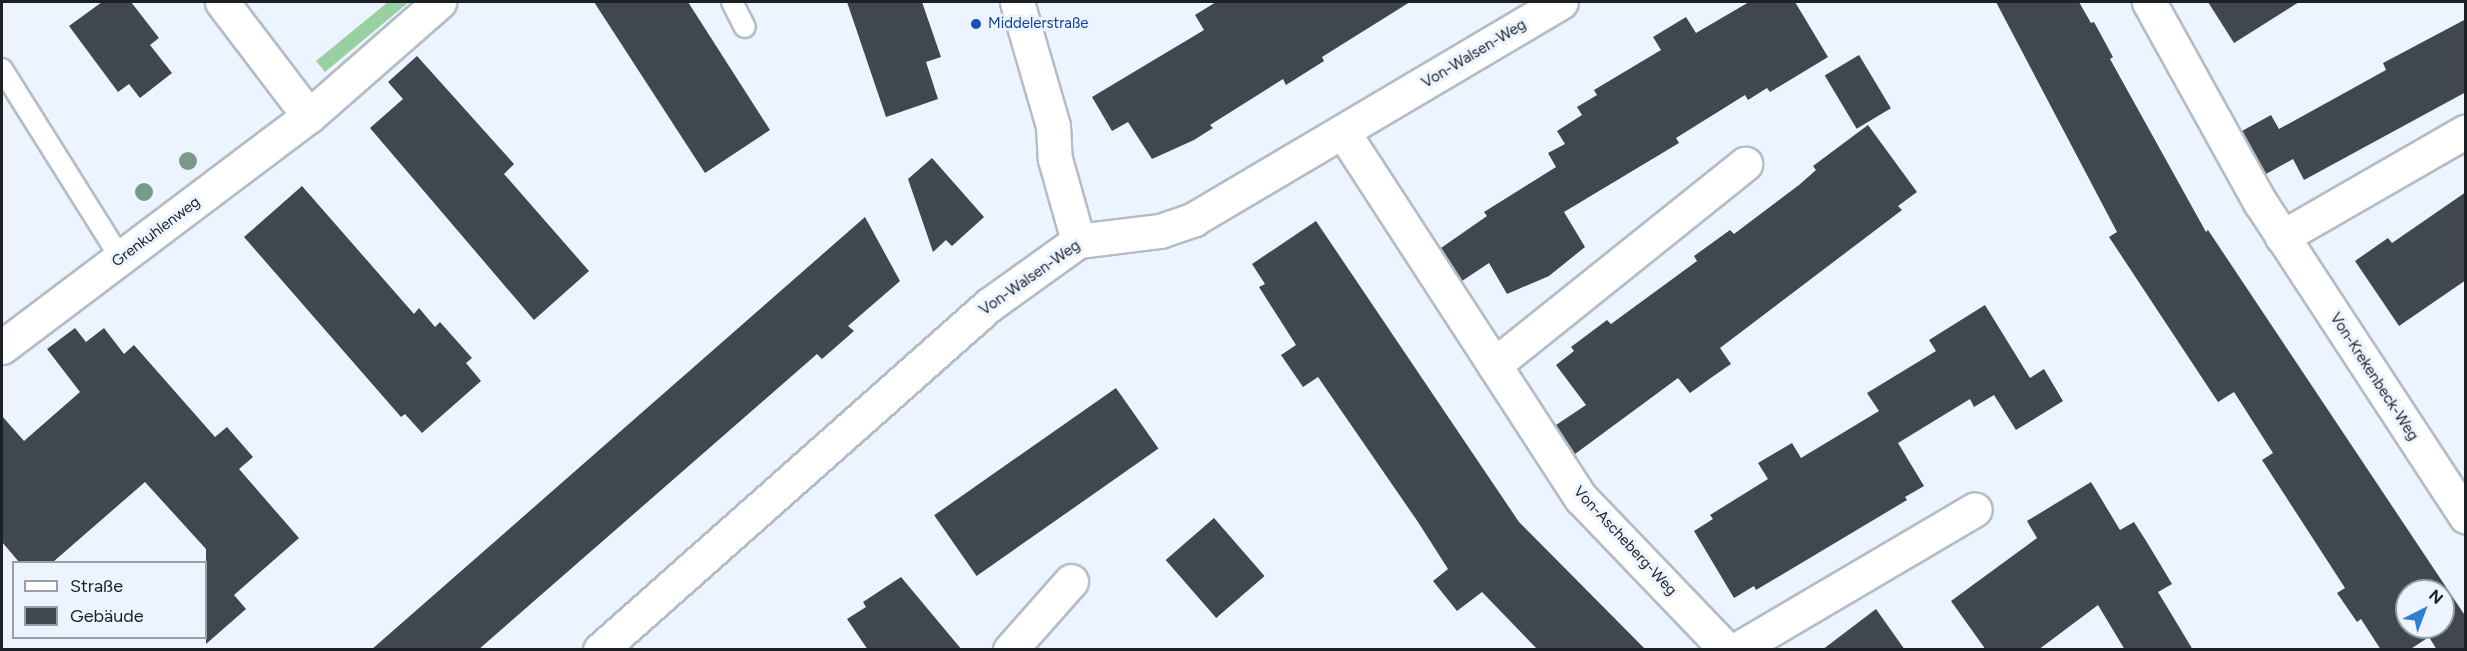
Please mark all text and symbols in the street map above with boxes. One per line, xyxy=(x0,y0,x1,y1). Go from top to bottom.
place label: Middelerstraße xyxy=(988,15,1089,33)
street label: Von-Walsen-Weg xyxy=(1419,16,1529,92)
marker: Middelerstraße xyxy=(969,17,983,31)
street label: Grenkuhlenweg xyxy=(109,193,203,271)
street label: Von-Walsen-Weg xyxy=(976,237,1084,319)
street label: Von-Krekenbeck-Weg xyxy=(2326,310,2422,444)
street label: Von-Ascheberg-Weg xyxy=(1570,483,1680,599)
legend xyxy=(12,561,207,639)
text: Straße xyxy=(70,575,123,597)
north arrow xyxy=(2395,579,2455,639)
text: N xyxy=(2425,586,2447,608)
text: Gebäude xyxy=(70,605,144,627)

